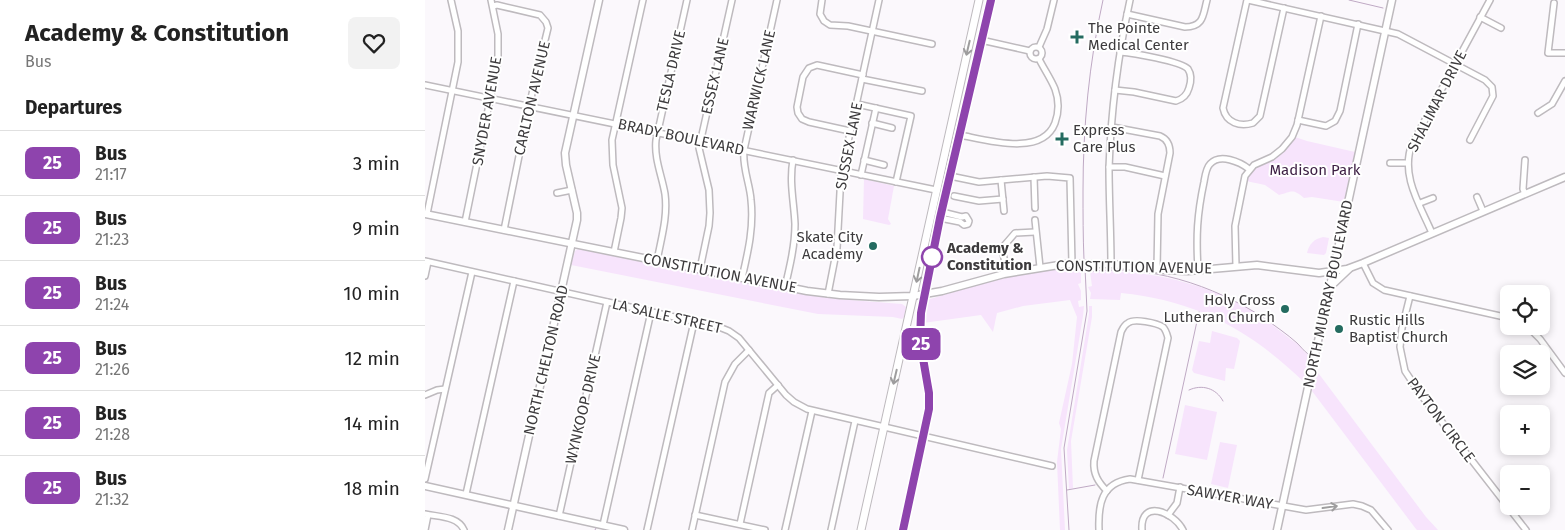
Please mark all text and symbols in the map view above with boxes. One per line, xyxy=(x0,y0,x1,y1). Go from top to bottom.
button: heart xyxy=(348,17,400,69)
text: Academy & Constitution xyxy=(25,19,289,47)
place label: The Pointe Medical Center xyxy=(1088,19,1189,54)
street label: TESLA DRIVE xyxy=(653,28,689,114)
street label: WARWICK LANE xyxy=(739,28,779,132)
marker: The Pointe Medical Center xyxy=(1070,30,1084,44)
street label: ESSEX LANE xyxy=(697,36,733,116)
street label: CARLTON AVENUE xyxy=(510,39,554,157)
one-way arrow xyxy=(963,39,972,55)
street label: SHALIMAR DRIVE xyxy=(1404,47,1470,155)
text: Bus xyxy=(25,52,52,71)
street label: SNYDER AVENUE xyxy=(469,55,505,167)
text: Departures xyxy=(25,96,122,119)
street label: SUSSEX LANE xyxy=(832,101,866,191)
street label: BRADY BOULEVARD xyxy=(616,115,746,159)
place label: Express Care Plus xyxy=(1073,121,1136,156)
marker: Express Care Plus xyxy=(1055,132,1069,146)
text: Bus xyxy=(95,142,127,165)
text: 25 xyxy=(43,152,62,174)
text: 3 min xyxy=(353,152,400,175)
park label: Madison Park xyxy=(1269,161,1361,179)
text: 21:17 xyxy=(95,165,127,184)
street label: NORTH MURRAY BOULEVARD xyxy=(1299,198,1357,390)
text: Bus xyxy=(95,207,127,230)
text: 25 xyxy=(43,217,62,239)
text: 9 min xyxy=(352,217,400,240)
place label: Skate City Academy xyxy=(797,228,864,263)
text: 21:23 xyxy=(95,230,129,249)
place label: Academy & Constitution xyxy=(946,239,1032,274)
marker: Skate City Academy xyxy=(867,240,879,252)
marker: Academy & Constitution xyxy=(921,246,943,268)
street label: CONSTITUTION AVENUE xyxy=(642,249,798,297)
street label: CONSTITUTION AVENUE xyxy=(1056,257,1212,277)
one-way arrow xyxy=(913,266,922,282)
text: Bus xyxy=(95,272,127,295)
text: 25 xyxy=(43,282,62,304)
text: 10 min xyxy=(343,282,400,305)
street label: NORTH CHELTON ROAD xyxy=(520,283,572,437)
map controls xyxy=(1500,285,1550,515)
button: locate xyxy=(1500,285,1550,335)
place label: Holy Cross Lutheran Church xyxy=(1163,291,1275,326)
text: 21:24 xyxy=(95,295,129,314)
street label: LA SALLE STREET xyxy=(610,295,724,337)
marker: Holy Cross Lutheran Church xyxy=(1279,303,1291,315)
place label: Rustic Hills Baptist Church xyxy=(1349,311,1448,346)
marker: Rustic Hills Baptist Church xyxy=(1333,323,1345,335)
line badge: 25 xyxy=(899,328,943,360)
text: 25 xyxy=(912,333,930,355)
text: Bus xyxy=(95,337,127,360)
button: layers xyxy=(1500,345,1550,395)
text: 25 xyxy=(43,347,62,369)
text: 12 min xyxy=(345,347,400,370)
street label: WYNKOOP DRIVE xyxy=(562,352,604,466)
text: 21:26 xyxy=(95,360,130,379)
one-way arrow xyxy=(890,369,899,385)
street label: PAYTON CIRCLE xyxy=(1403,374,1479,466)
text: Bus xyxy=(95,402,127,425)
button: + xyxy=(1500,405,1550,455)
text: 25 xyxy=(43,412,62,434)
text: 14 min xyxy=(344,412,400,435)
text: 21:28 xyxy=(95,425,130,444)
button: − xyxy=(1500,465,1550,515)
text: Bus xyxy=(95,467,127,490)
text: 25 xyxy=(43,477,62,499)
text: 18 min xyxy=(343,477,400,500)
street label: SAWYER WAY xyxy=(1186,481,1275,514)
text: 21:32 xyxy=(95,490,129,509)
one-way arrow xyxy=(1322,502,1338,512)

